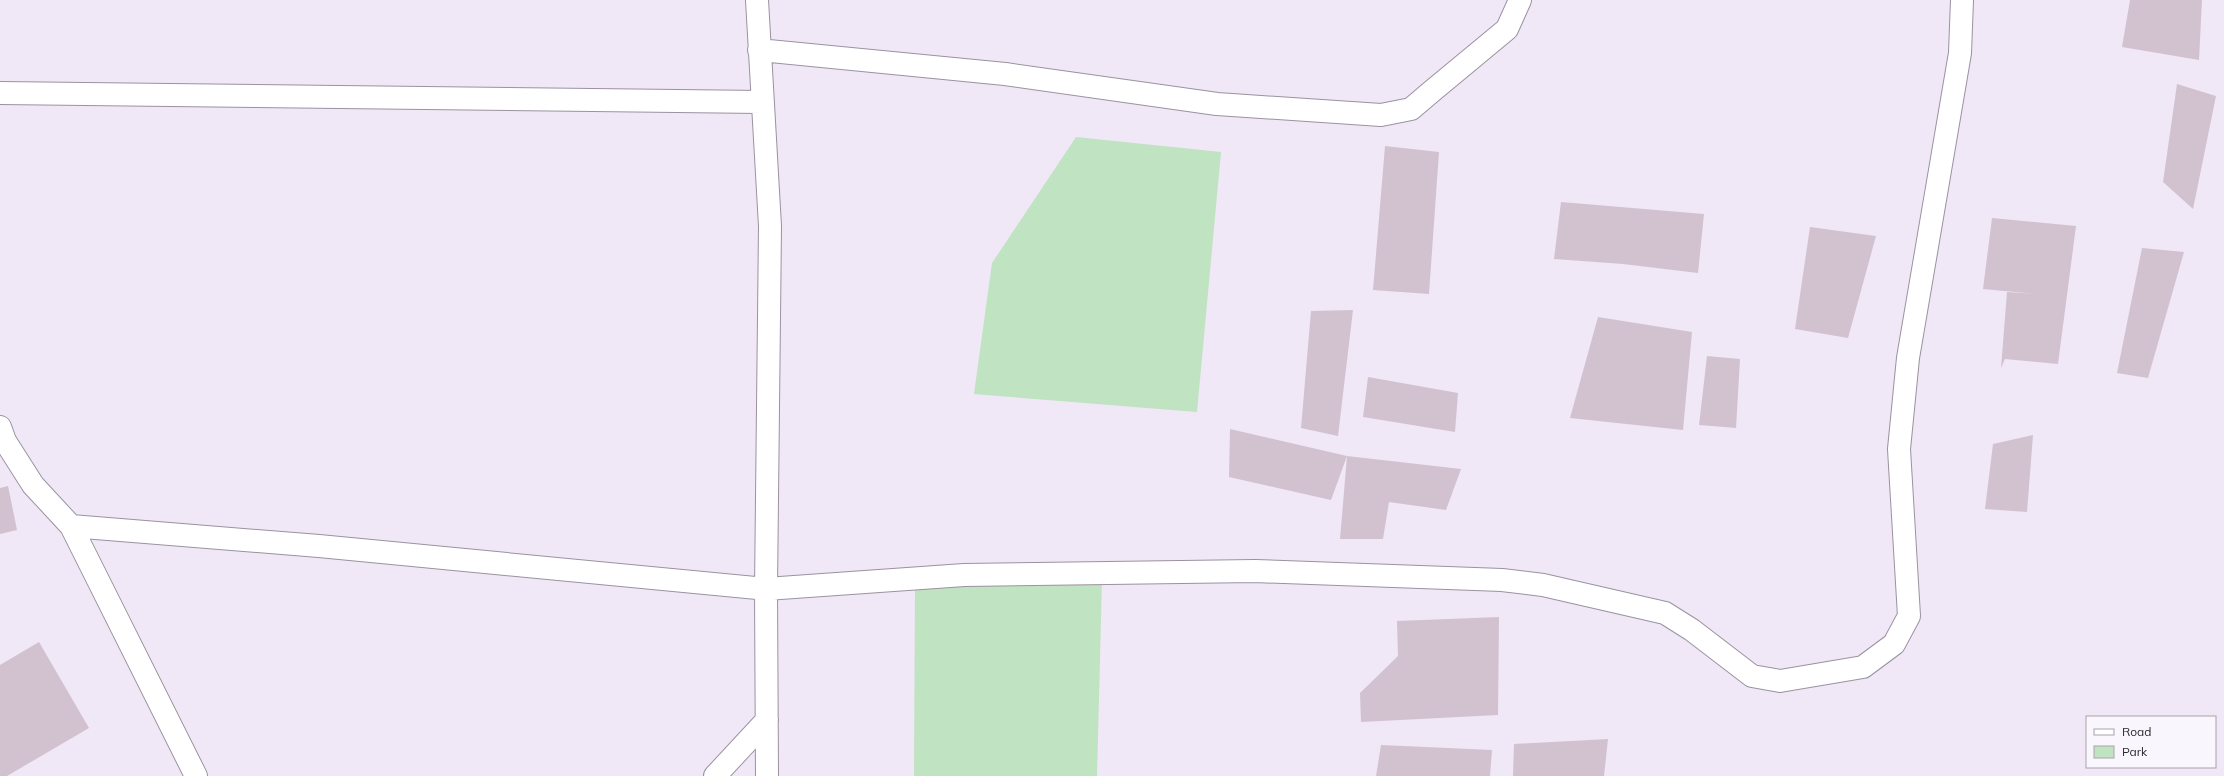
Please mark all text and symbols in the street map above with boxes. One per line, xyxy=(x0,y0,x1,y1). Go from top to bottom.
legend xyxy=(2086,716,2216,768)
text: Road xyxy=(2122,724,2151,739)
text: Park xyxy=(2122,744,2148,759)

